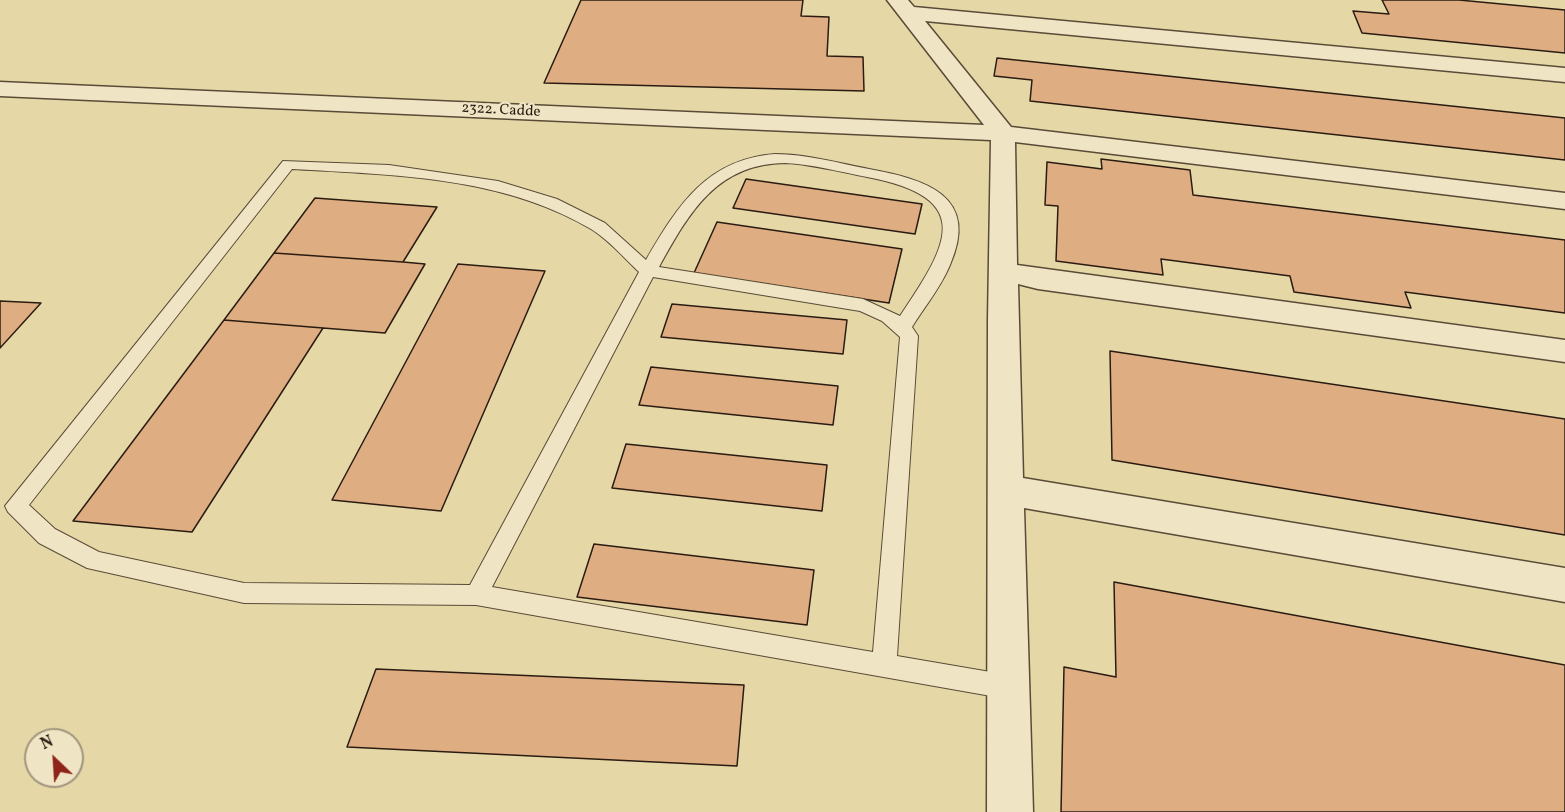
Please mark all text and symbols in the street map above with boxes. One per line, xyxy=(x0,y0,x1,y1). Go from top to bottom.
street label: 2322. Cadde xyxy=(461,100,541,122)
north arrow xyxy=(24,728,84,788)
text: N xyxy=(37,731,57,756)

